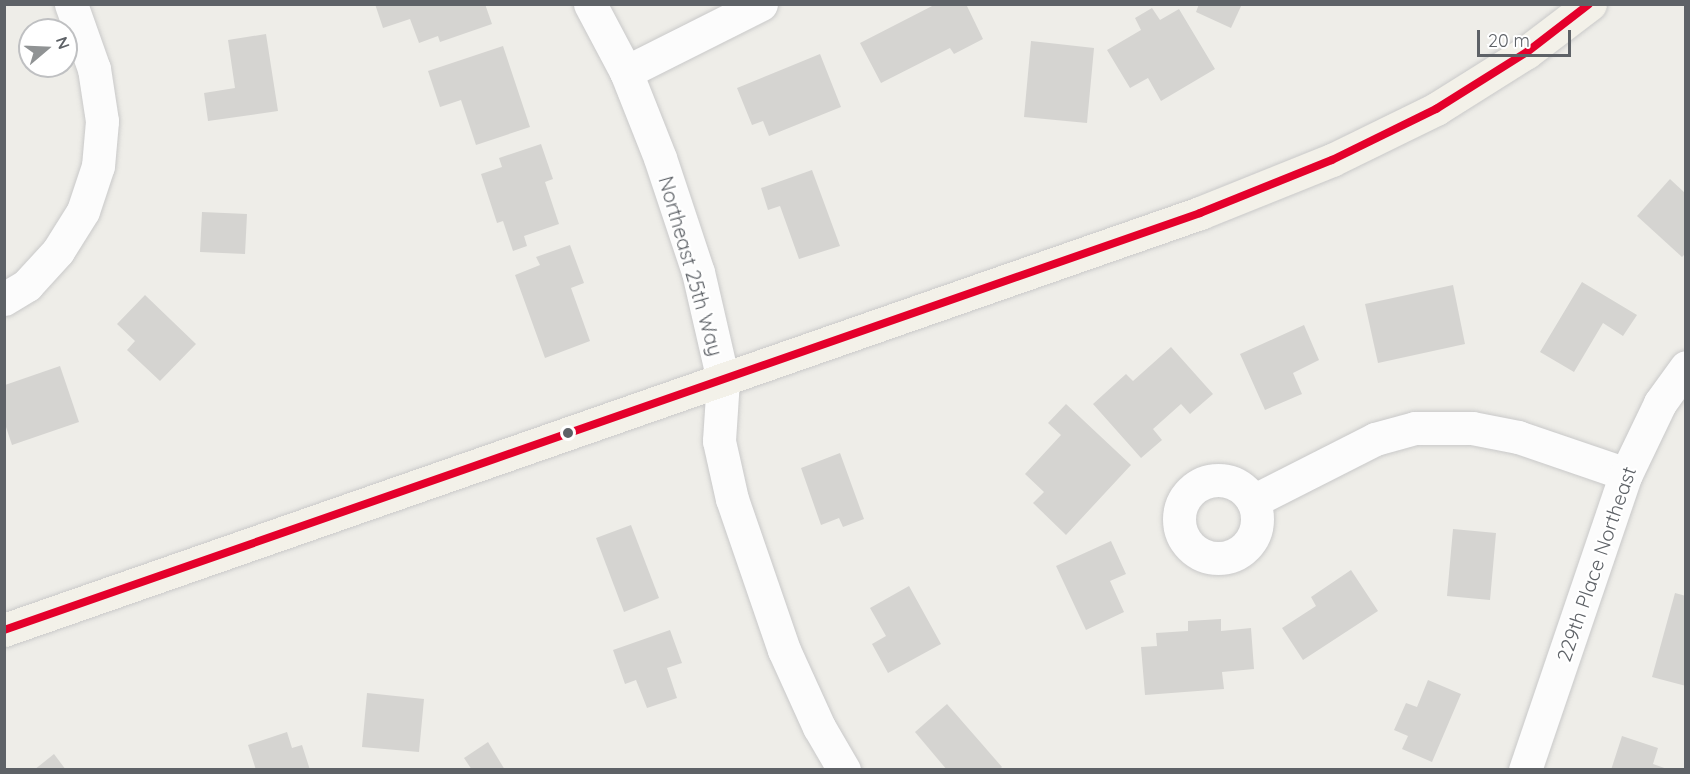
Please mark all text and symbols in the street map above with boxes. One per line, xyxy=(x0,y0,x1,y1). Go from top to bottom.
north arrow xyxy=(18,18,78,78)
scale bar xyxy=(1480,18,1574,56)
text: 20 m xyxy=(1488,29,1530,52)
text: N xyxy=(52,34,74,52)
street label: Northeast 25th Way xyxy=(654,173,728,359)
unlabelled marker xyxy=(562,427,574,439)
street label: 229th Place Northeast xyxy=(1551,463,1641,665)

